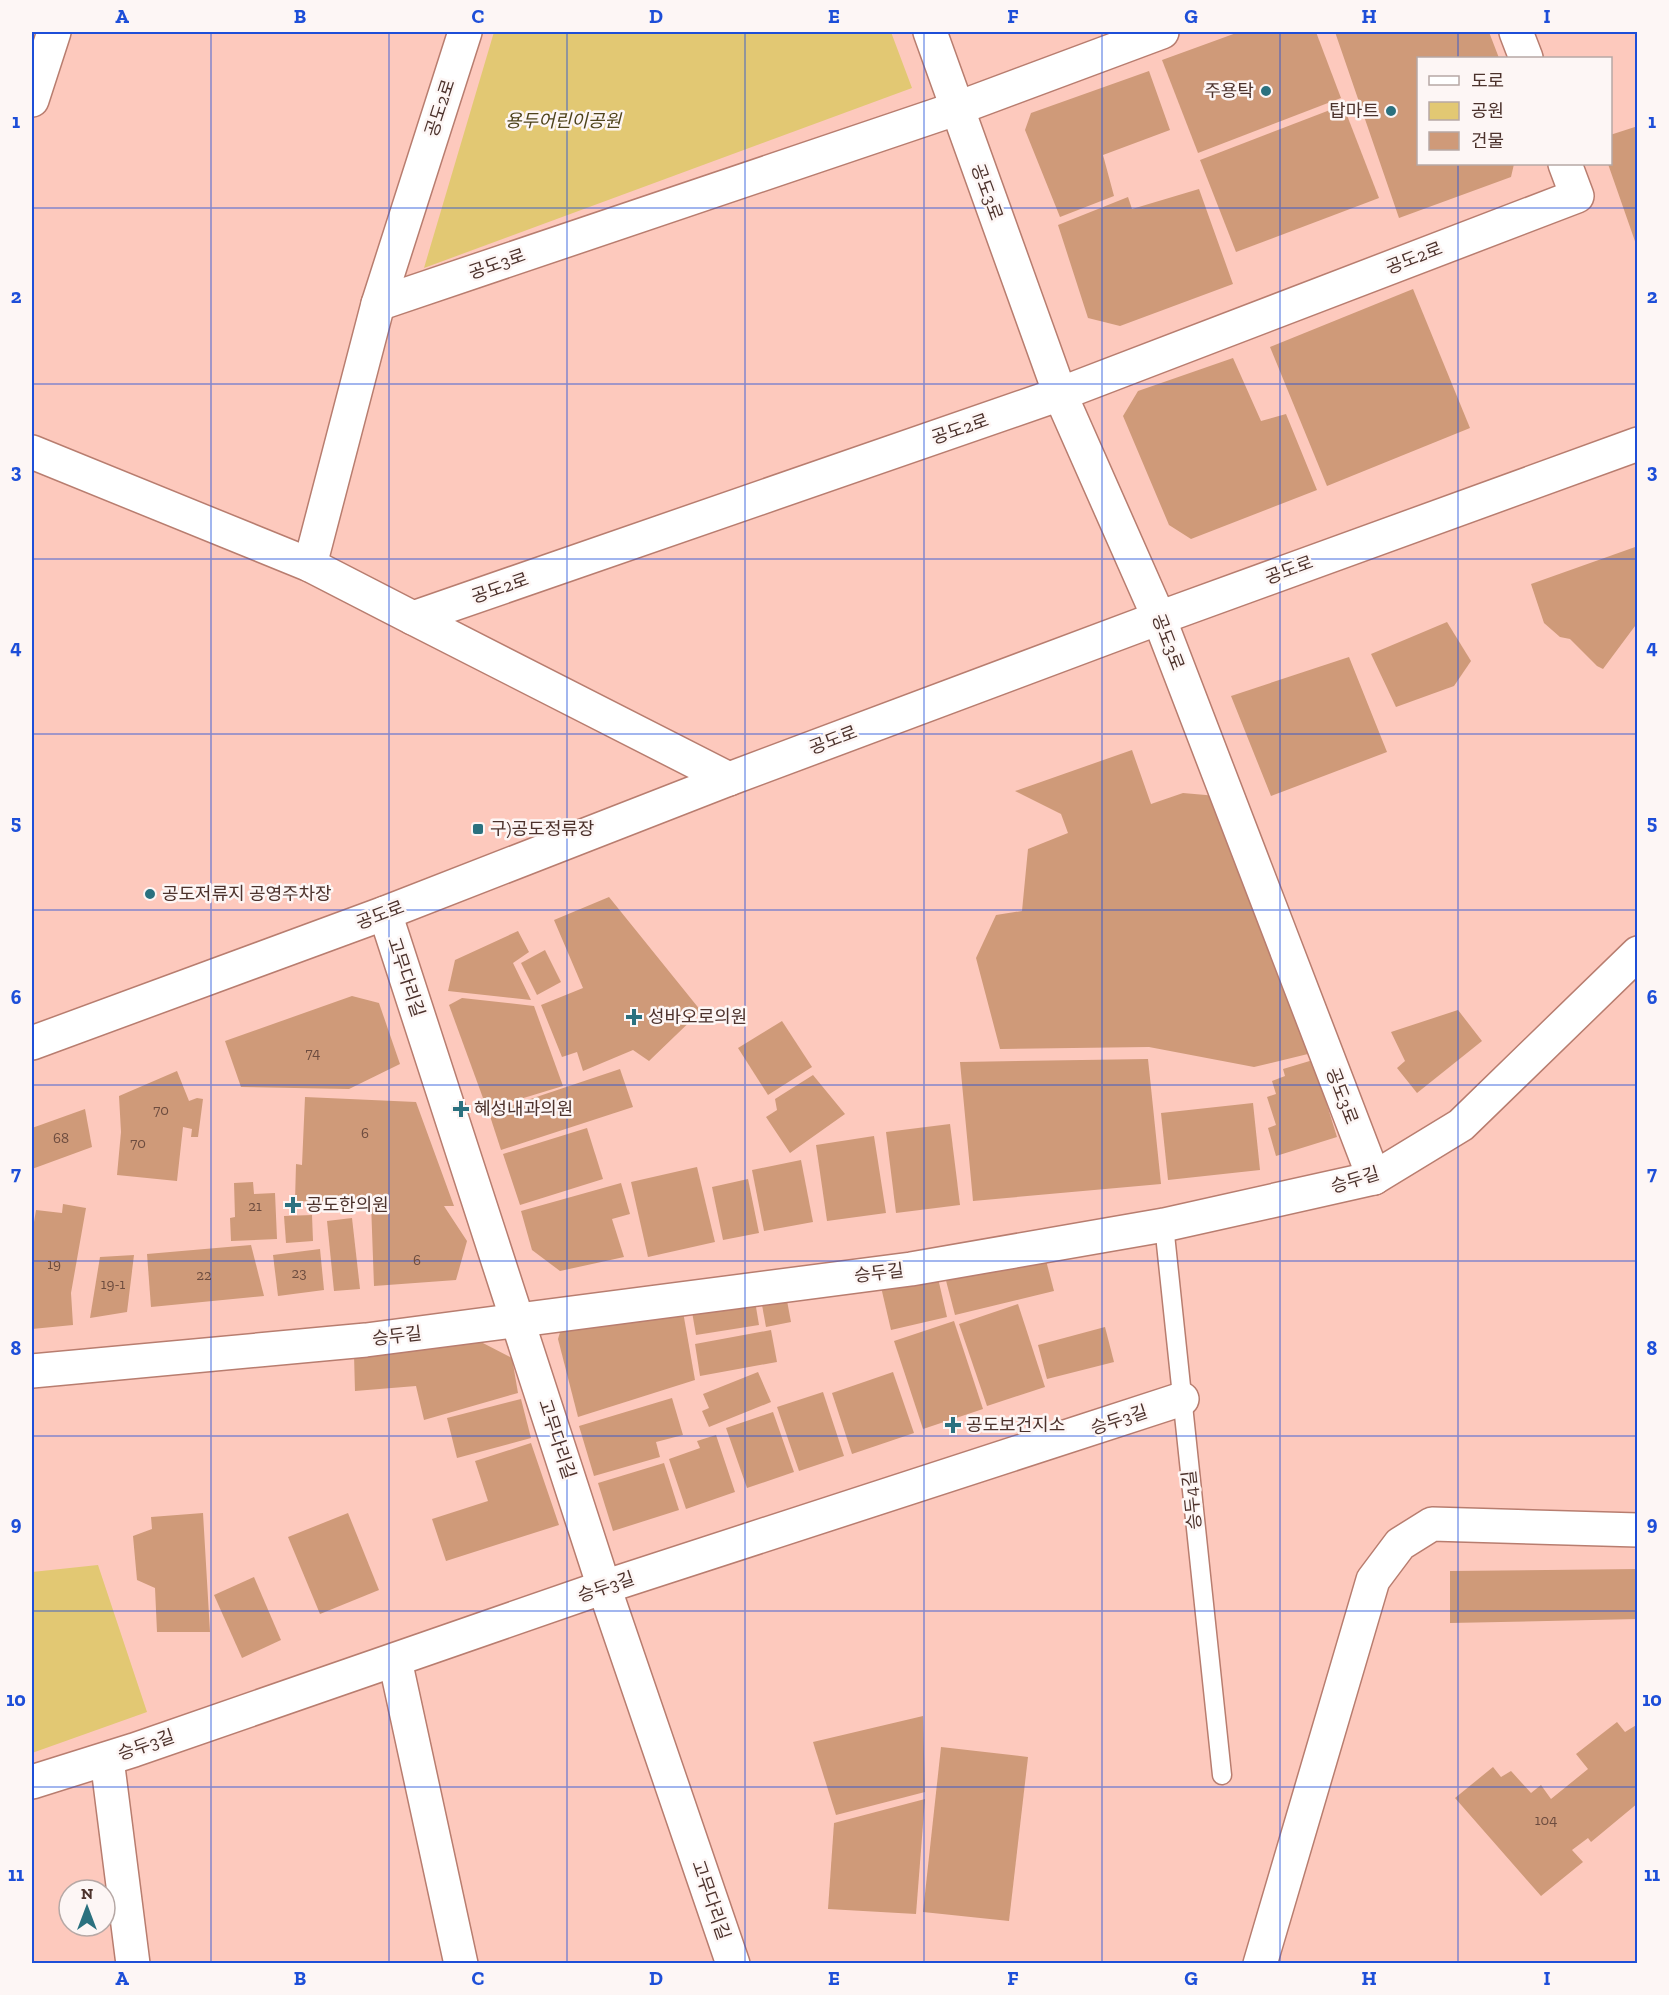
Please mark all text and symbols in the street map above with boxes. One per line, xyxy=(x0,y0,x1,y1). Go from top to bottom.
text: A xyxy=(115,4,129,28)
text: B xyxy=(294,4,306,28)
text: C xyxy=(472,4,485,28)
text: D xyxy=(649,4,663,28)
text: E xyxy=(828,4,840,28)
text: F xyxy=(1007,4,1019,28)
text: G xyxy=(1184,4,1198,28)
text: H xyxy=(1361,4,1377,28)
text: I xyxy=(1543,4,1551,28)
legend xyxy=(1417,57,1612,165)
text: 도로 xyxy=(1471,70,1504,92)
street label: 공도2로 xyxy=(420,77,460,139)
place label: 주용탁 xyxy=(1204,80,1254,102)
marker: 주용탁 xyxy=(1259,84,1273,98)
place label: 탑마트 xyxy=(1329,100,1379,122)
text: 공원 xyxy=(1471,100,1504,122)
marker: 탑마트 xyxy=(1384,104,1398,118)
text: 1 xyxy=(12,109,20,133)
text: 1 xyxy=(1648,109,1656,133)
park label: 용두어린이공원 xyxy=(505,110,622,132)
text: 건물 xyxy=(1471,130,1504,152)
street label: 공도3로 xyxy=(967,161,1007,223)
street label: 공도2로 xyxy=(1383,237,1445,279)
street label: 공도3로 xyxy=(466,244,528,284)
text: 2 xyxy=(11,284,22,308)
text: 2 xyxy=(1647,284,1658,308)
street label: 공도2로 xyxy=(929,409,991,449)
text: 3 xyxy=(11,459,22,483)
text: 3 xyxy=(1647,459,1658,483)
street label: 공도로 xyxy=(1262,551,1316,589)
street label: 공도2로 xyxy=(469,568,531,608)
street label: 공도3로 xyxy=(1147,611,1189,673)
text: 4 xyxy=(10,635,22,659)
text: 4 xyxy=(1646,635,1658,659)
street label: 공도로 xyxy=(806,721,860,759)
text: 5 xyxy=(11,810,21,834)
text: 5 xyxy=(1647,810,1657,834)
place label: 구)공도정류장 xyxy=(490,818,594,840)
marker: 구)공도정류장 xyxy=(471,822,485,836)
place label: 공도저류지 공영주차장 xyxy=(162,883,332,905)
marker: 공도저류지 공영주차장 xyxy=(143,887,157,901)
street label: 공도로 xyxy=(353,896,407,934)
street label: 고무다리길 xyxy=(383,934,429,1020)
text: 6 xyxy=(11,985,22,1009)
text: 6 xyxy=(1647,985,1658,1009)
place label: 성바오로의원 xyxy=(648,1006,747,1028)
marker: 성바오로의원 xyxy=(625,1008,643,1026)
house number: 74 xyxy=(306,1044,320,1062)
street label: 공도3로 xyxy=(1321,1065,1363,1127)
place label: 혜성내과의원 xyxy=(474,1098,573,1120)
marker: 혜성내과의원 xyxy=(452,1100,470,1118)
house number: 70 xyxy=(153,1101,169,1119)
house number: 6 xyxy=(361,1124,369,1142)
house number: 68 xyxy=(53,1129,69,1147)
house number: 70 xyxy=(130,1134,146,1152)
text: 7 xyxy=(11,1161,21,1185)
text: 7 xyxy=(1647,1161,1657,1185)
street label: 승두길 xyxy=(1328,1162,1382,1198)
place label: 공도한의원 xyxy=(306,1194,389,1216)
marker: 공도한의원 xyxy=(284,1196,302,1214)
house number: 21 xyxy=(248,1197,262,1215)
house number: 6 xyxy=(413,1251,421,1269)
house number: 19 xyxy=(47,1255,61,1273)
street label: 승두길 xyxy=(853,1259,905,1287)
house number: 23 xyxy=(291,1264,307,1282)
house number: 22 xyxy=(196,1266,212,1284)
house number: 19-1 xyxy=(101,1275,125,1293)
street label: 승두길 xyxy=(371,1322,423,1350)
text: 8 xyxy=(11,1336,22,1360)
text: 8 xyxy=(1647,1336,1658,1360)
street label: 고무다리길 xyxy=(534,1396,580,1482)
street label: 승두3길 xyxy=(1088,1401,1150,1439)
place label: 공도보건지소 xyxy=(966,1414,1065,1436)
marker: 공도보건지소 xyxy=(944,1416,962,1434)
street label: 승두4길 xyxy=(1178,1469,1206,1531)
text: 9 xyxy=(11,1511,22,1535)
text: 9 xyxy=(1647,1511,1658,1535)
street label: 승두3길 xyxy=(575,1567,637,1607)
text: 10 xyxy=(6,1687,26,1711)
text: 10 xyxy=(1642,1687,1662,1711)
street label: 승두3길 xyxy=(115,1725,177,1765)
house number: 104 xyxy=(1535,1811,1557,1829)
street label: 고무다리길 xyxy=(687,1857,735,1943)
text: 11 xyxy=(8,1862,24,1886)
text: 11 xyxy=(1644,1862,1660,1886)
north arrow xyxy=(57,1878,117,1938)
text: N xyxy=(81,1884,93,1903)
text: A xyxy=(115,1966,129,1990)
text: B xyxy=(294,1966,306,1990)
text: C xyxy=(472,1966,485,1990)
text: D xyxy=(649,1966,663,1990)
text: E xyxy=(828,1966,840,1990)
text: F xyxy=(1007,1966,1019,1990)
text: G xyxy=(1184,1966,1198,1990)
text: H xyxy=(1361,1966,1377,1990)
text: I xyxy=(1543,1966,1551,1990)

